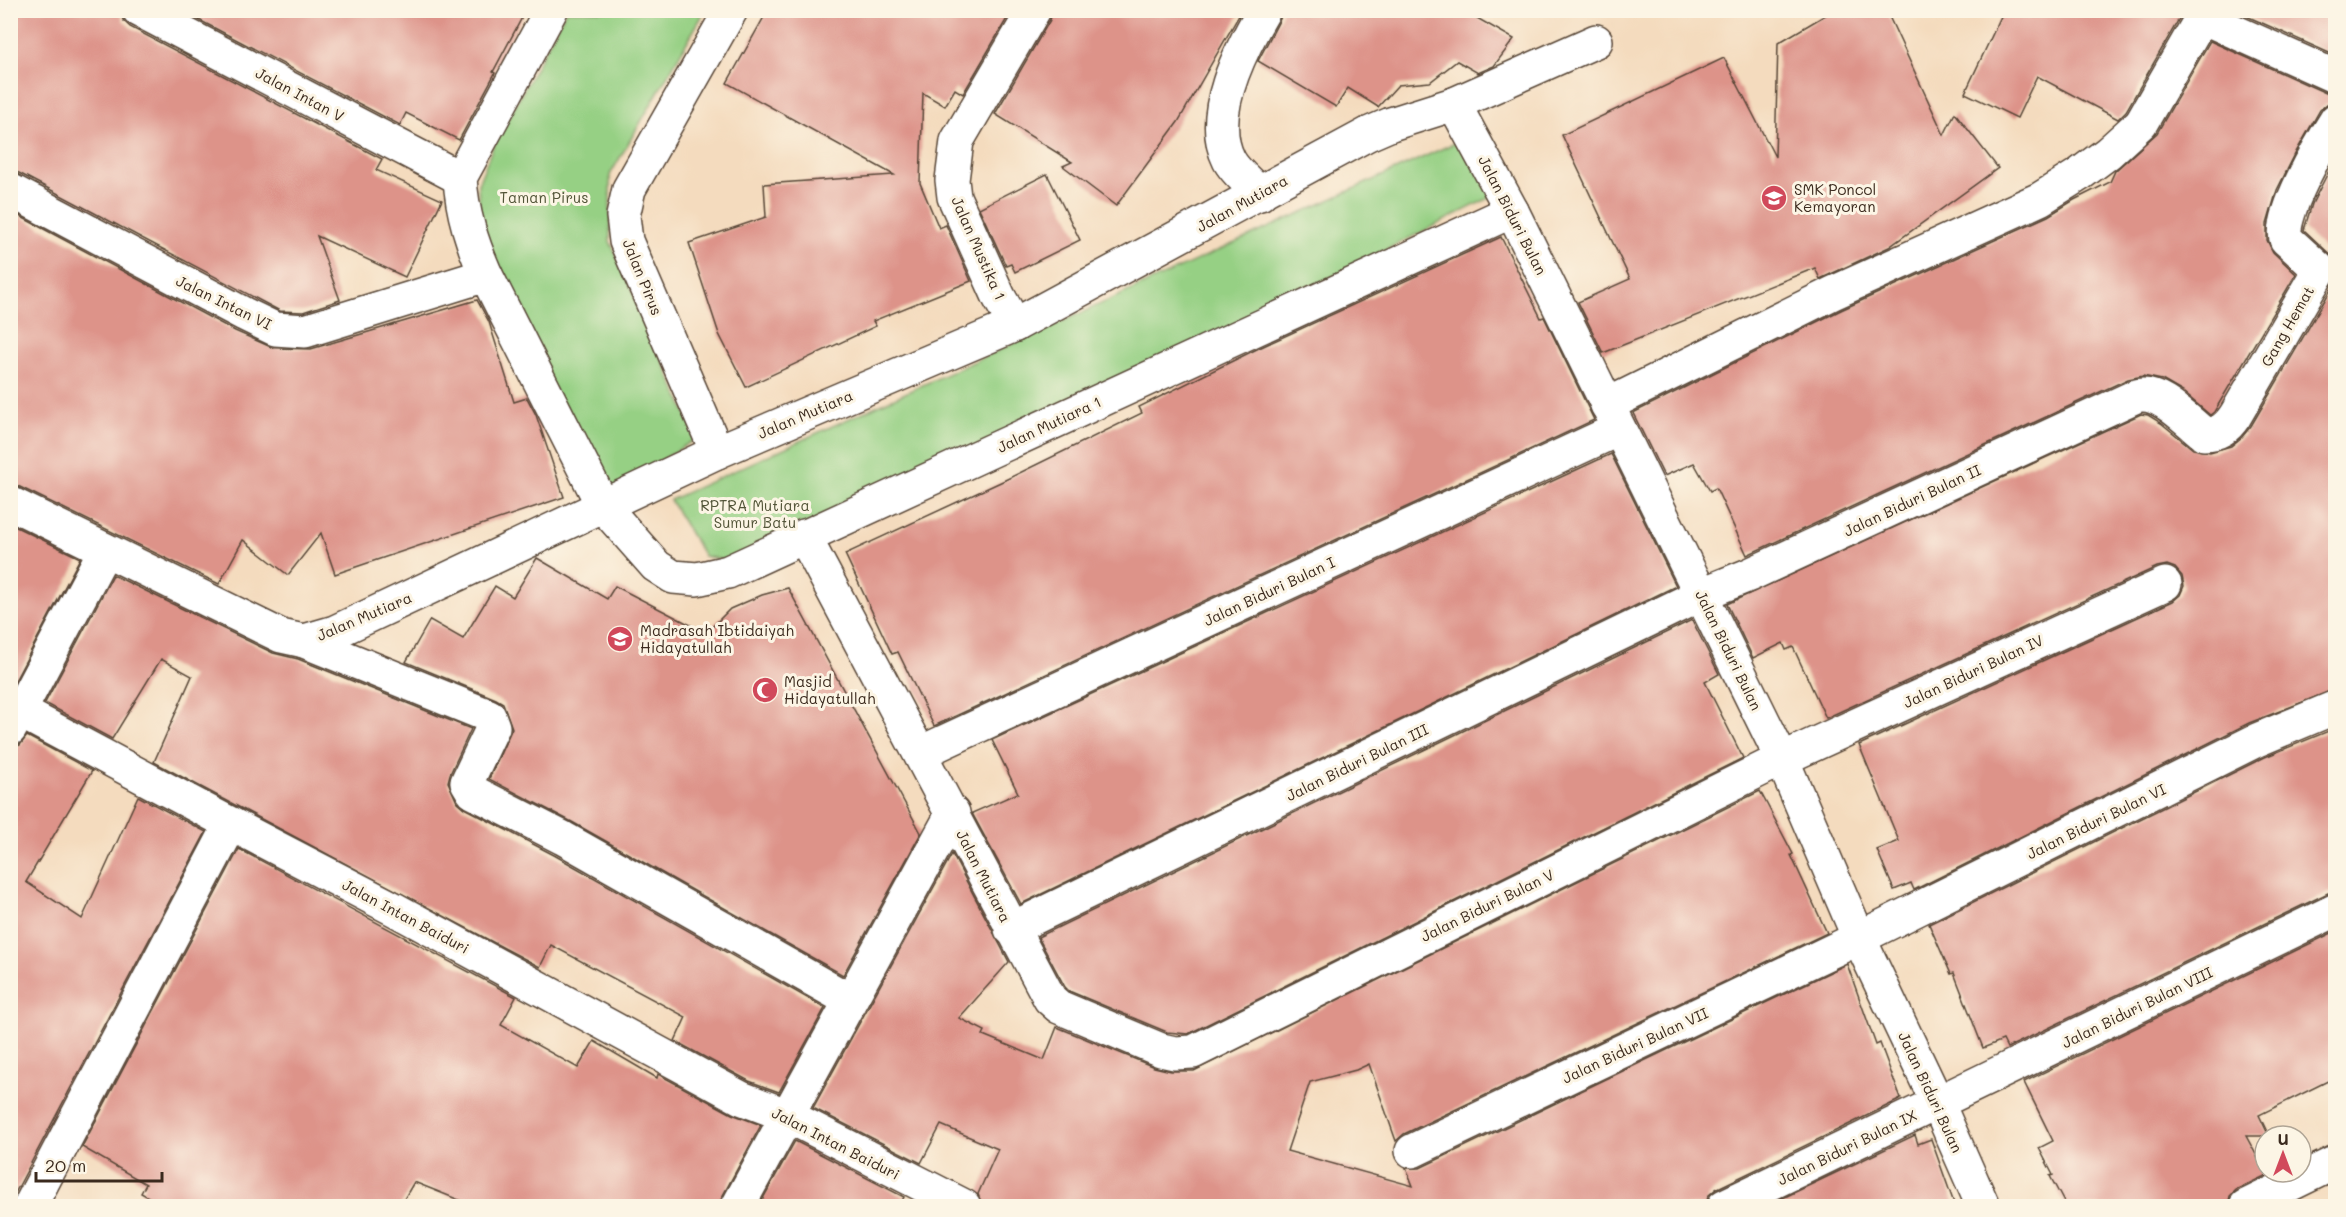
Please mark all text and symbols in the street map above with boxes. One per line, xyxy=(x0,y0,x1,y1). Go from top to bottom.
street label: Jalan Intan V xyxy=(252,62,348,126)
street label: Jalan Biduri Bulan xyxy=(1474,152,1552,278)
street label: Jalan Mutiara xyxy=(1193,170,1291,236)
place label: SMK Poncol Kemayoran xyxy=(1794,179,1876,216)
school or university icon: SMK Poncol Kemayoran xyxy=(1759,183,1789,213)
park label: Taman Pirus xyxy=(500,187,588,207)
street label: Jalan Mustika 1 xyxy=(947,193,1011,303)
street label: Jalan Pirus xyxy=(619,236,667,318)
street label: Jalan Intan VI xyxy=(173,270,275,334)
street label: Gang Hemat xyxy=(2256,282,2318,370)
street label: Jalan Mutiara xyxy=(754,385,856,443)
street label: Jalan Mutiara 1 xyxy=(994,391,1104,457)
street label: Jalan Biduri Bulan II xyxy=(1840,459,1984,541)
park label: RPTRA Mutiara Sumur Batu xyxy=(700,495,810,532)
street label: Jalan Biduri Bulan I xyxy=(1200,552,1338,630)
street label: Jalan Mutiara xyxy=(313,587,415,645)
street label: Jalan Biduri Bulan xyxy=(1691,587,1767,713)
place label: Madrasah Ibtidaiyah Hidayatullah xyxy=(640,620,794,657)
school or university icon: Madrasah Ibtidaiyah Hidayatullah xyxy=(605,624,635,654)
street label: Jalan Biduri Bulan IV xyxy=(1900,630,2046,712)
place label: Masjid Hidayatullah xyxy=(784,671,875,708)
mosque icon: Masjid Hidayatullah xyxy=(750,675,780,705)
street label: Jalan Biduri Bulan III xyxy=(1283,719,1432,805)
street label: Jalan Biduri Bulan VI xyxy=(2023,778,2169,863)
street label: Jalan Mutiara xyxy=(952,826,1016,926)
street label: Jalan Biduri Bulan V xyxy=(1417,864,1557,946)
street label: Jalan Intan Baiduri xyxy=(339,874,473,958)
street label: Jalan Biduri Bulan VIII xyxy=(2058,962,2216,1052)
street label: Jalan Biduri Bulan VII xyxy=(1559,1002,1712,1088)
street label: Jalan Biduri Bulan xyxy=(1894,1028,1968,1156)
street label: Jalan Intan Baiduri xyxy=(769,1102,903,1184)
street label: Jalan Biduri Bulan IX xyxy=(1774,1105,1920,1189)
north arrow xyxy=(2253,1124,2313,1184)
text: U xyxy=(2277,1128,2289,1149)
scale bar xyxy=(36,1145,162,1183)
text: 20 m xyxy=(45,1153,86,1177)

